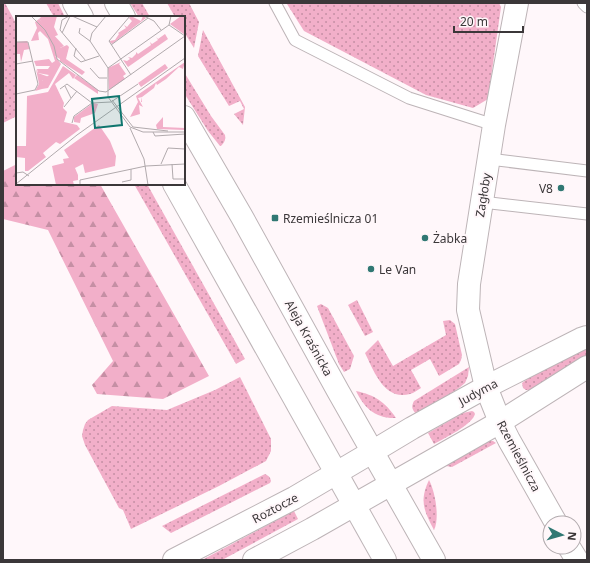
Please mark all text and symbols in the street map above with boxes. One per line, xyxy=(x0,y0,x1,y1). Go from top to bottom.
scale bar xyxy=(454,8,523,34)
text: 20 m xyxy=(460,13,488,30)
inset map xyxy=(16,16,185,185)
street label: Zagłoby xyxy=(471,171,495,218)
place label: V8 xyxy=(539,180,553,197)
marker: V8 xyxy=(556,183,566,193)
place label: Rzemieślnicza 01 xyxy=(283,210,378,227)
marker: Rzemieślnicza 01 xyxy=(270,213,280,223)
place label: Żabka xyxy=(433,230,467,247)
marker: Żabka xyxy=(420,233,430,243)
place label: Le Van xyxy=(379,261,416,278)
marker: Le Van xyxy=(366,264,376,274)
street label: Aleja Kraśnicka xyxy=(281,297,337,379)
street label: Judyma xyxy=(455,375,501,410)
street label: Rzemieślnicza xyxy=(493,417,545,495)
street label: Roztocze xyxy=(249,489,301,527)
north arrow xyxy=(542,515,582,555)
text: N xyxy=(565,531,580,541)

